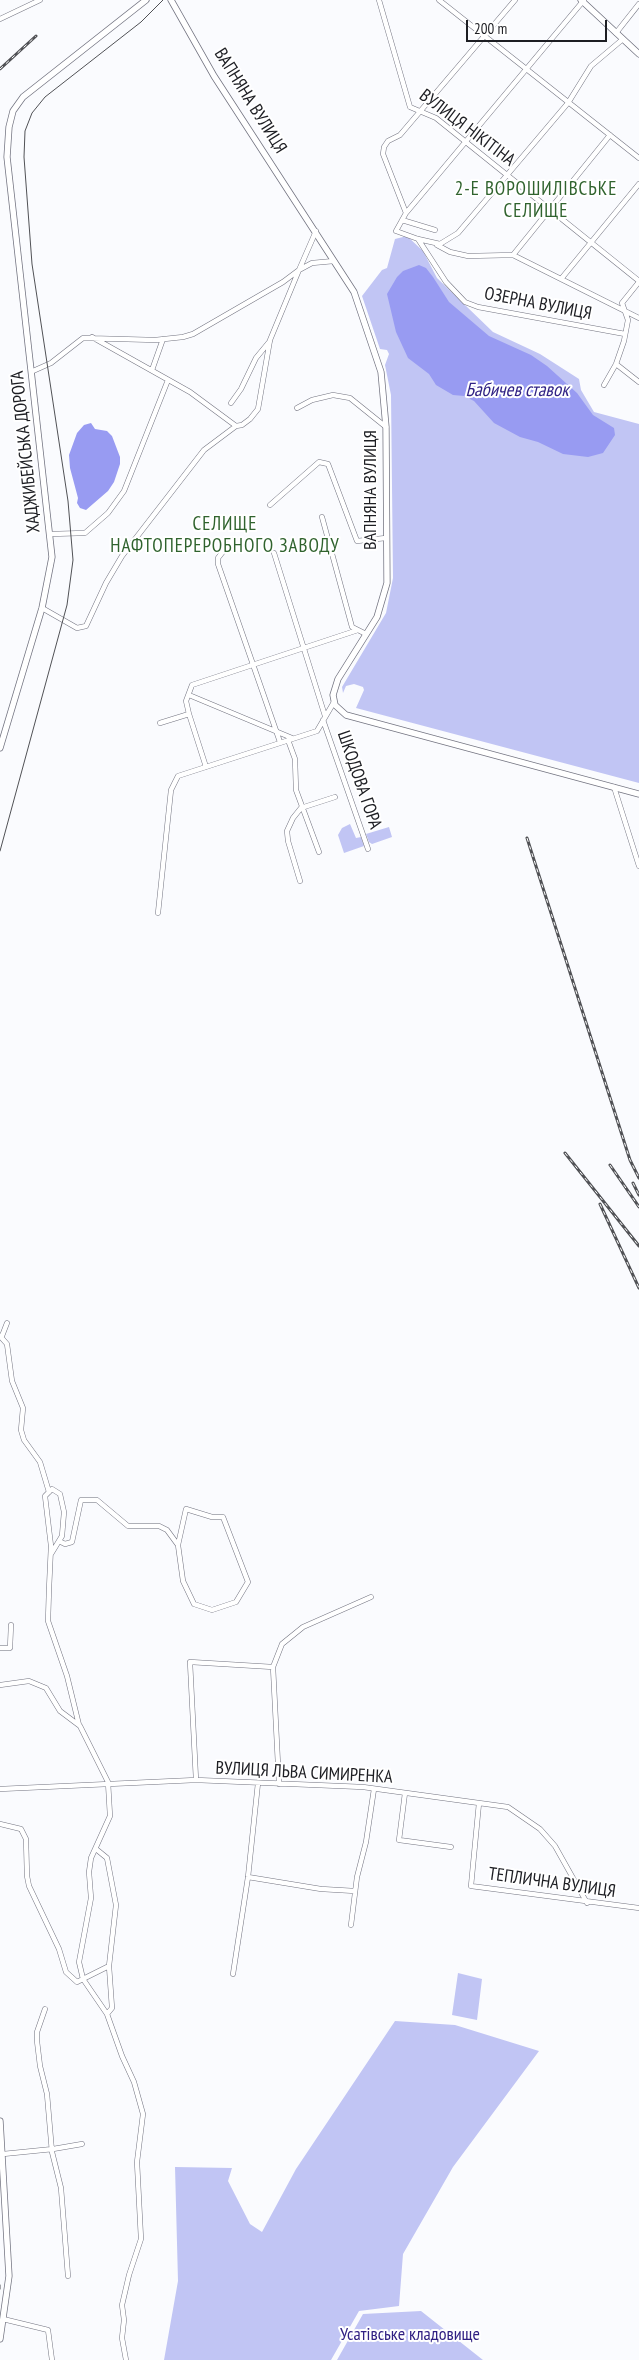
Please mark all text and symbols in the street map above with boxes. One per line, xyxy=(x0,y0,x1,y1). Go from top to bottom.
scale bar xyxy=(469,10,610,42)
text: 200 m xyxy=(474,19,507,38)
street label: ВАПНЯНА ВУЛИЦЯ xyxy=(209,44,291,158)
street label: ВУЛИЦЯ НІКІТІНА xyxy=(415,85,519,171)
district label: 2-Е ВОРОШИЛІВСЬКЕ СЕЛИЩЕ xyxy=(453,179,619,223)
street label: ОЗЕРНА ВУЛИЦЯ xyxy=(482,283,594,325)
street label: ХАДЖИБЕЙСЬКА ДОРОГА xyxy=(7,370,45,534)
water label: Бабичев ставок xyxy=(465,380,569,402)
street label: ВАПНЯНА ВУЛИЦЯ xyxy=(360,430,382,550)
district label: СЕЛИЩЕ НАФТОПЕРЕРОБНОГО ЗАВОДУ xyxy=(107,514,343,558)
street label: ШКОДОВА ГОРА xyxy=(332,728,386,832)
street label: ВУЛИЦЯ ЛЬВА СИМИРЕНКА xyxy=(215,1758,393,1788)
street label: ТЕПЛИЧНА ВУЛИЦЯ xyxy=(487,1863,617,1903)
park label: Усатівське кладовище xyxy=(340,2324,480,2346)

